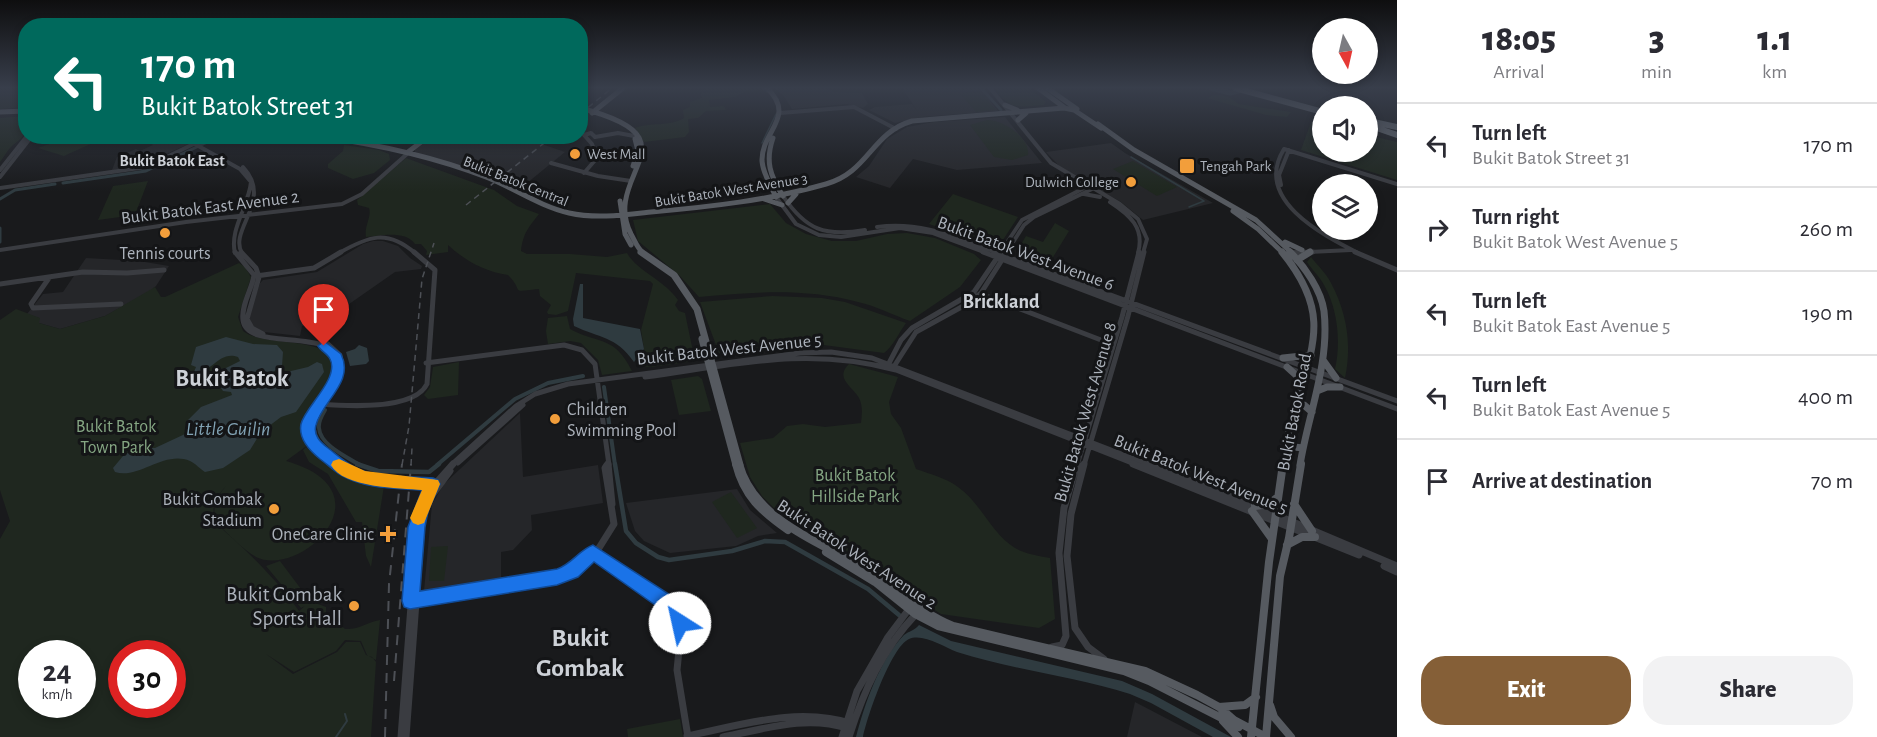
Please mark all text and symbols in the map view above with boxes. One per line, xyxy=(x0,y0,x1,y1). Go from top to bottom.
north arrow xyxy=(1312,18,1378,84)
map controls xyxy=(1312,18,1378,240)
text: 18:05 xyxy=(1482,21,1556,57)
text: 3 xyxy=(1649,21,1665,57)
text: 1.1 xyxy=(1757,21,1792,57)
icon: left xyxy=(42,42,120,120)
text: 170 m xyxy=(141,44,236,86)
text: Arrival xyxy=(1493,62,1545,82)
text: min xyxy=(1641,62,1672,82)
text: km xyxy=(1762,62,1787,82)
text: Bukit Batok Street 31 xyxy=(141,93,355,120)
button: sound xyxy=(1312,96,1378,162)
text: Turn left xyxy=(1472,122,1546,144)
icon: left xyxy=(1421,129,1454,162)
text: 170 m xyxy=(1803,134,1853,156)
marker: West Mall xyxy=(568,147,582,161)
place label: West Mall xyxy=(587,147,646,162)
text: Bukit Batok Street 31 xyxy=(1472,148,1630,168)
district label: Bukit Batok East xyxy=(119,153,225,169)
street label: Bukit Batok Central xyxy=(461,154,571,209)
marker: Tengah Park xyxy=(1178,157,1196,175)
place label: Tengah Park xyxy=(1200,159,1271,174)
street label: Bukit Batok West Avenue 3 xyxy=(654,171,809,210)
button: layers xyxy=(1312,174,1378,240)
place label: Dulwich College xyxy=(1025,175,1119,190)
marker: Dulwich College xyxy=(1124,175,1138,189)
street label: Bukit Batok East Avenue 2 xyxy=(120,188,300,228)
text: Turn right xyxy=(1472,206,1559,228)
icon: right xyxy=(1421,213,1454,246)
street label: Bukit Batok West Avenue 6 xyxy=(935,214,1116,294)
text: 260 m xyxy=(1800,218,1853,240)
marker: Tennis courts xyxy=(158,226,172,240)
text: Bukit Batok West Avenue 5 xyxy=(1472,232,1678,252)
place label: Tennis courts xyxy=(119,245,211,263)
pin xyxy=(298,284,349,346)
text: Turn left xyxy=(1472,290,1546,312)
district label: Brickland xyxy=(962,292,1040,312)
icon: arrive xyxy=(307,293,340,326)
icon: left xyxy=(1421,297,1454,330)
text: 190 m xyxy=(1802,302,1853,324)
text: Bukit Batok East Avenue 5 xyxy=(1472,316,1670,336)
street label: Bukit Batok West Avenue 8 xyxy=(1052,320,1120,504)
street label: Bukit Batok West Avenue 5 xyxy=(636,331,822,369)
street label: Bukit Batok Road xyxy=(1275,352,1315,473)
district label: Bukit Batok xyxy=(175,367,289,391)
text: Turn left xyxy=(1472,374,1546,396)
icon: left xyxy=(1421,381,1454,414)
text: 400 m xyxy=(1798,386,1853,408)
text: Bukit Batok East Avenue 5 xyxy=(1472,400,1670,420)
place label: Children Swimming Pool xyxy=(567,401,676,440)
marker: Children Swimming Pool xyxy=(548,412,562,426)
park label: Bukit Batok Town Park xyxy=(76,418,157,457)
water label: Little Guilin xyxy=(186,419,270,439)
street label: Bukit Batok West Avenue 5 xyxy=(1111,432,1290,518)
icon: arrive xyxy=(1421,465,1454,498)
park label: Bukit Batok Hillside Park xyxy=(811,467,900,506)
text: Arrive at destination xyxy=(1472,470,1652,492)
text: 70 m xyxy=(1811,470,1853,492)
place label: Bukit Gombak Stadium xyxy=(163,491,263,530)
street label: Bukit Batok West Avenue 2 xyxy=(773,497,939,613)
marker: Bukit Gombak Stadium xyxy=(267,502,281,516)
marker: OneCare Clinic xyxy=(379,525,397,543)
place label: OneCare Clinic xyxy=(272,526,374,544)
place label: Bukit Gombak Sports Hall xyxy=(226,584,342,629)
position arrow xyxy=(648,591,712,655)
marker: Bukit Gombak Sports Hall xyxy=(347,599,361,613)
district label: Bukit Gombak xyxy=(536,625,624,681)
speed limit sign: 30 xyxy=(108,640,186,718)
button: Exit xyxy=(1421,656,1631,725)
button: Share xyxy=(1643,656,1853,725)
text: 24 xyxy=(42,657,72,687)
text: km/h xyxy=(42,687,72,702)

